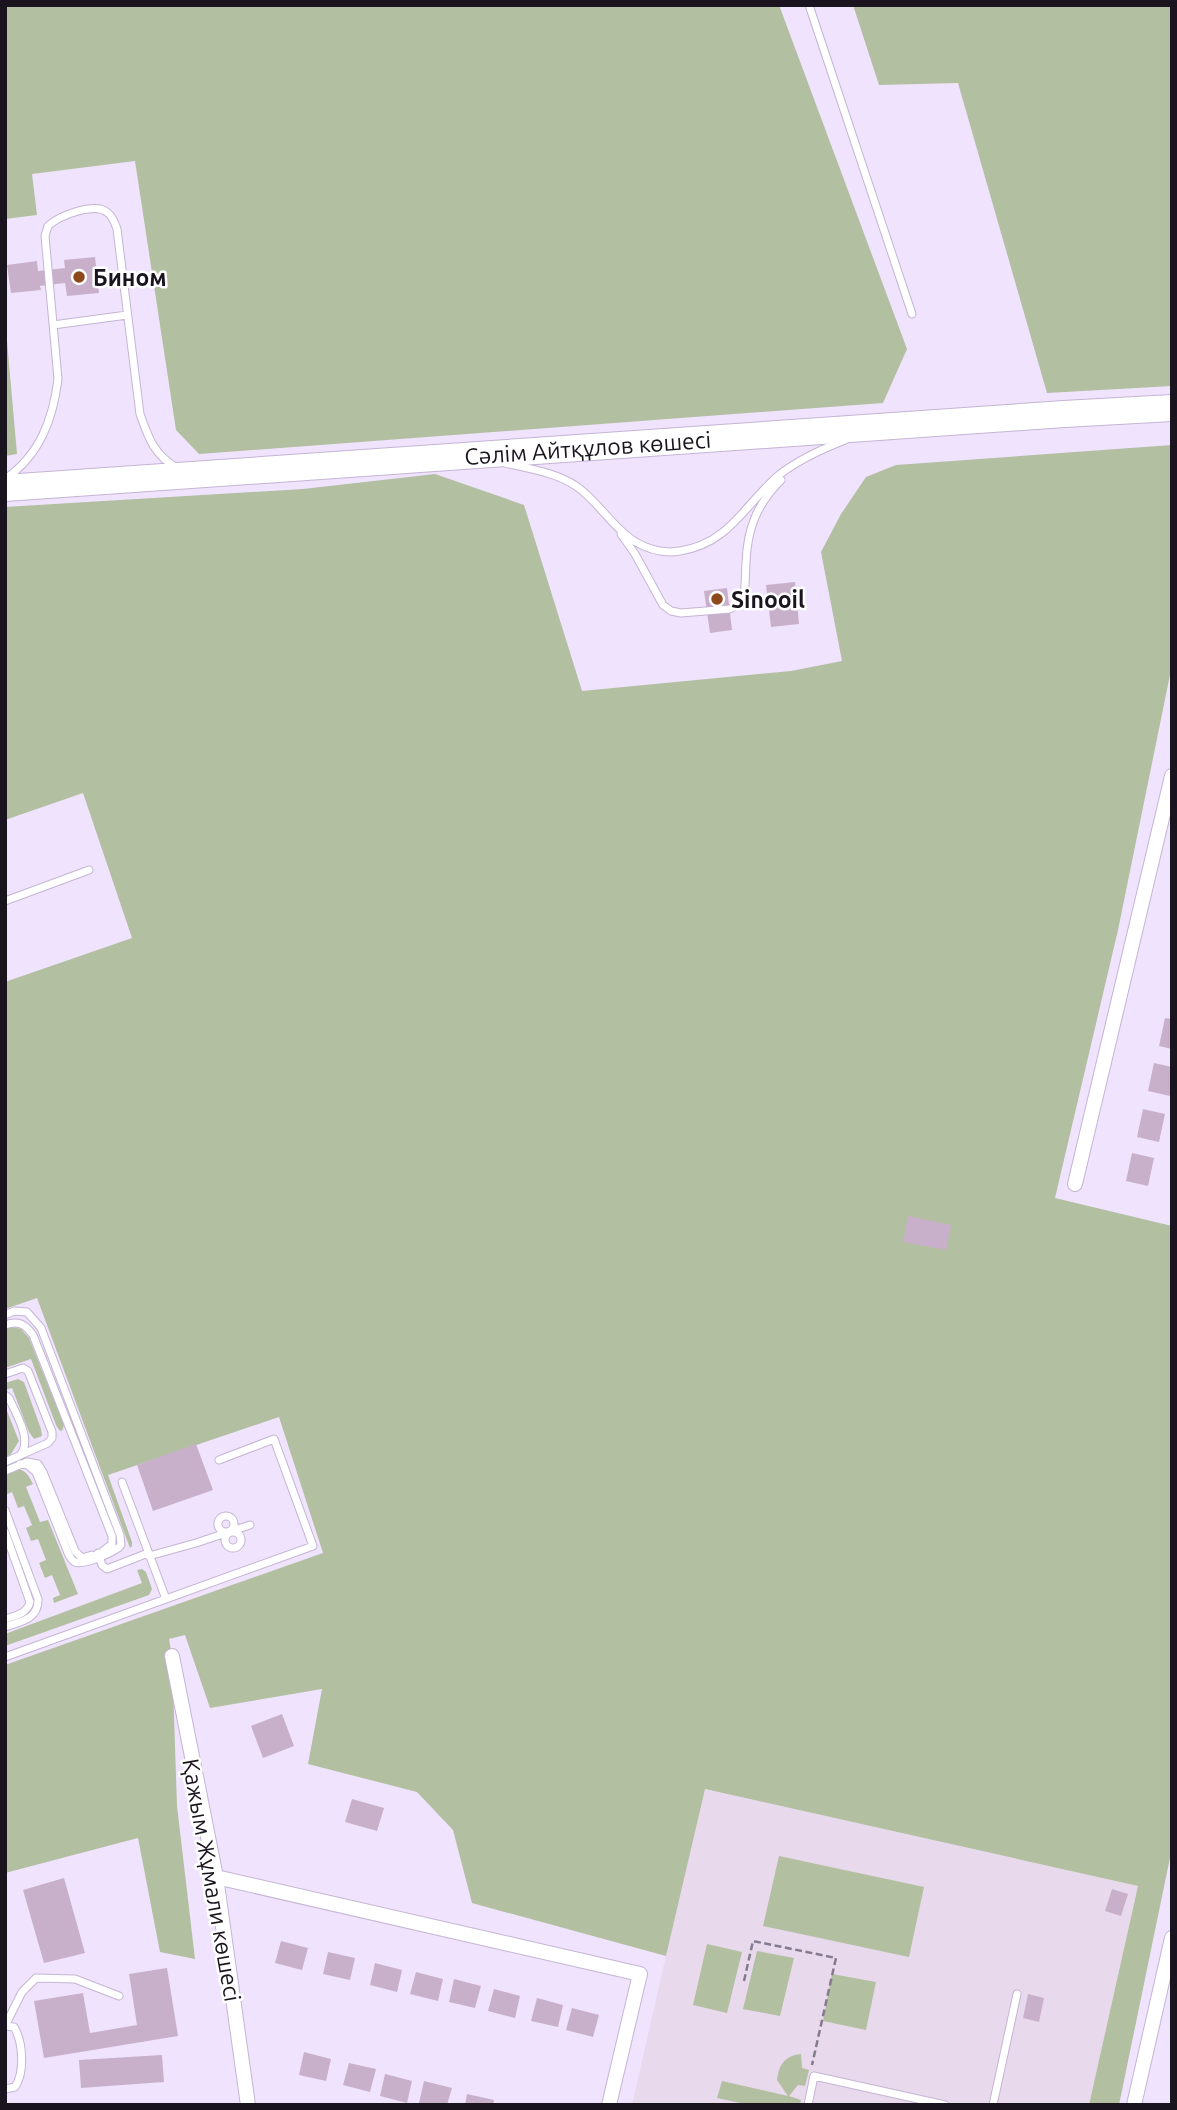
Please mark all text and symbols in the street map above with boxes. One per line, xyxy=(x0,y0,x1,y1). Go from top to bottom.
place label: Бином xyxy=(93,265,167,290)
marker: Бином xyxy=(71,269,87,285)
street label: Сәлім Айтқұлов көшесі xyxy=(463,426,712,468)
place label: Sinooil xyxy=(731,587,805,612)
marker: Sinooil xyxy=(709,591,725,607)
street label: Қажым Жұмали көшесі xyxy=(178,1757,246,2003)

